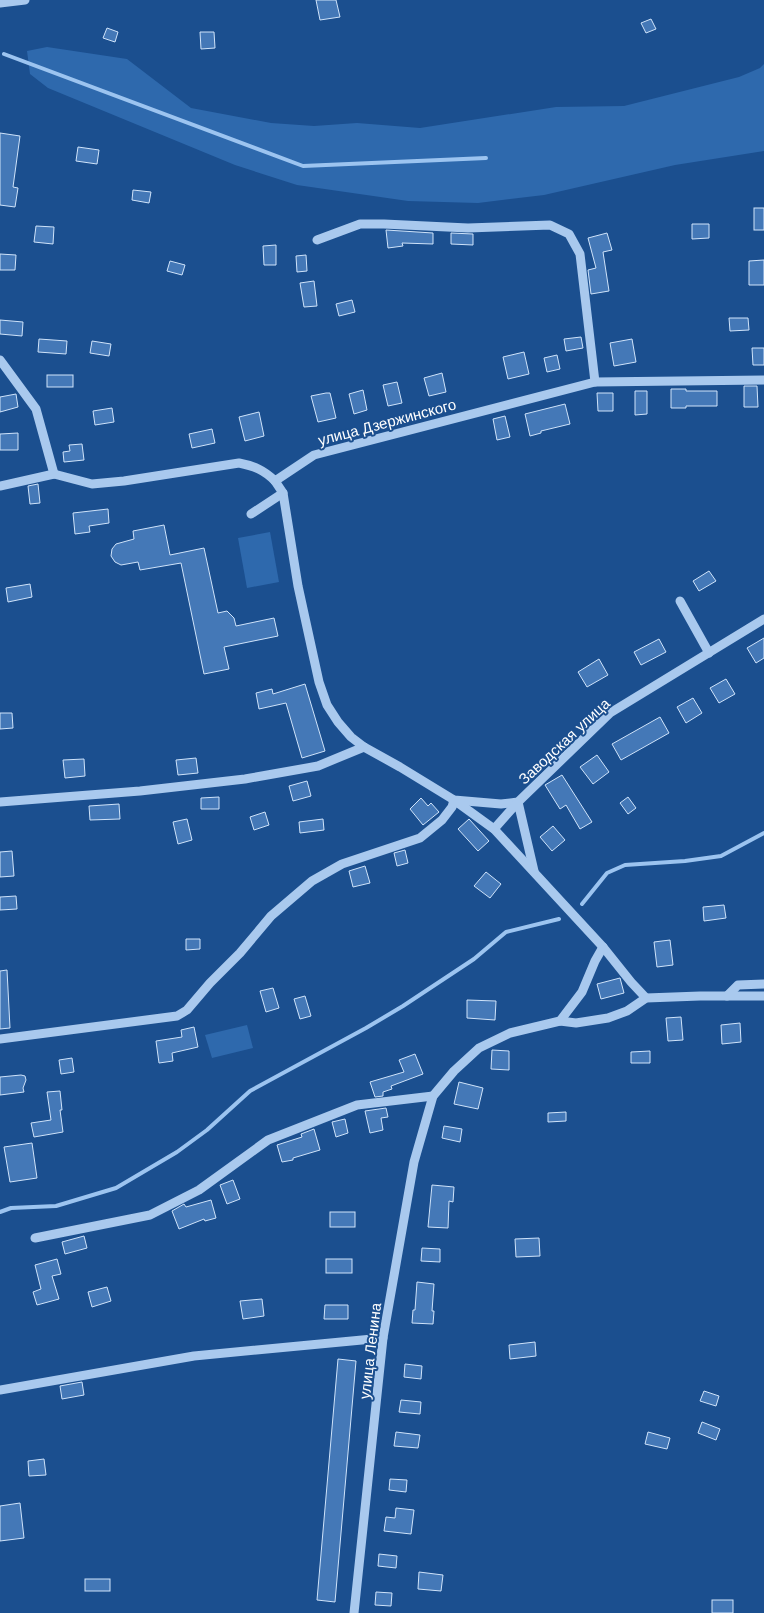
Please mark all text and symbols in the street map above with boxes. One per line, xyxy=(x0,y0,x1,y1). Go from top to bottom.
street label: улица Дзержинского xyxy=(316,395,458,449)
street label: Заводская улица xyxy=(515,694,614,788)
street label: улица Ленина xyxy=(356,1301,384,1400)

